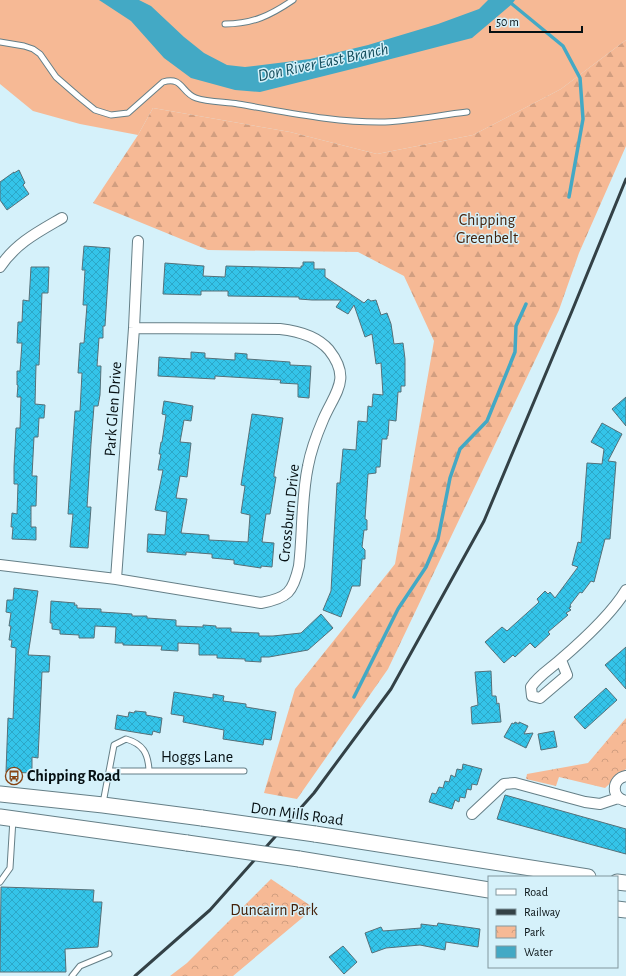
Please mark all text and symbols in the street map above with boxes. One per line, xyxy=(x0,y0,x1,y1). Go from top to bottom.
scale bar xyxy=(490,8,582,34)
text: 50 m xyxy=(496,16,519,28)
water label: Don River East Branch xyxy=(256,40,390,84)
park label: Chipping Greenbelt xyxy=(456,212,518,246)
street label: Park Glen Drive xyxy=(102,361,124,457)
street label: Crossburn Drive xyxy=(276,463,302,563)
street label: Hoggs Lane xyxy=(161,749,233,765)
bus stop icon: Chipping Road xyxy=(4,766,24,786)
place label: Chipping Road xyxy=(27,768,121,784)
street label: Don Mills Road xyxy=(249,800,345,828)
legend xyxy=(488,876,618,968)
text: Road xyxy=(524,886,548,898)
park label: Duncairn Park xyxy=(230,902,318,918)
text: Railway xyxy=(524,906,560,919)
text: Park xyxy=(524,926,545,938)
text: Water xyxy=(524,946,553,958)

